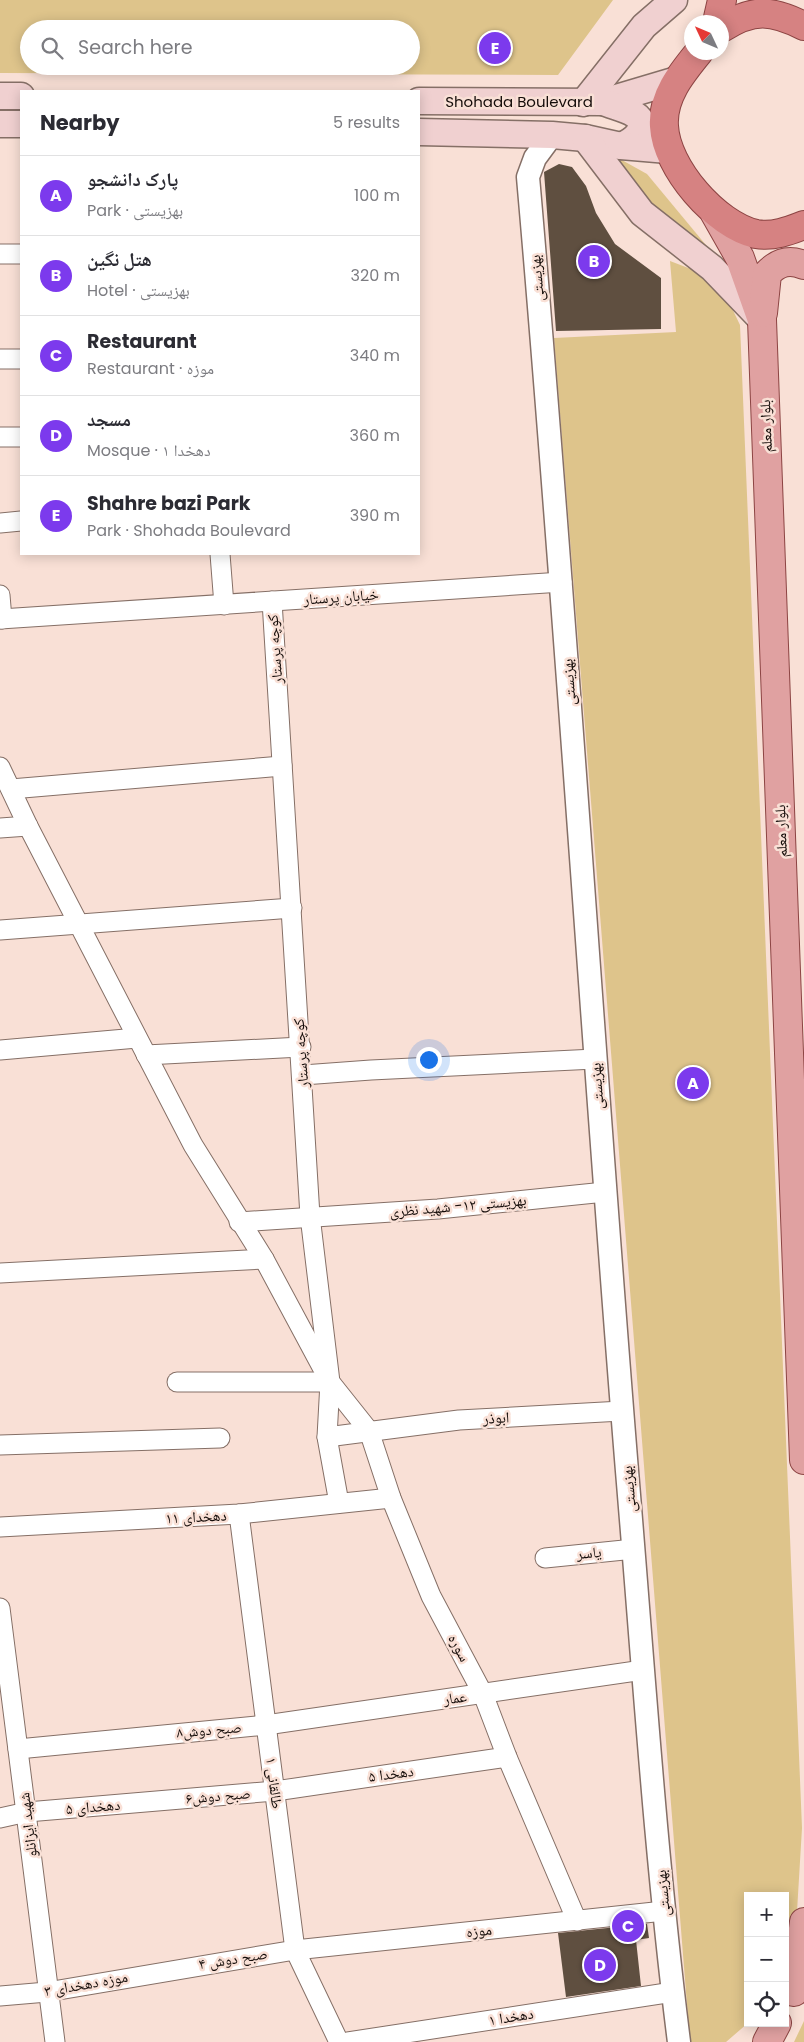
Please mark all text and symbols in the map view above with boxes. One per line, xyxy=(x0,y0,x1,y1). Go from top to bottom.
north arrow xyxy=(684,15,729,60)
search box xyxy=(20,20,420,75)
pin: E xyxy=(479,29,511,67)
icon: search xyxy=(38,34,66,62)
text: Search here xyxy=(78,34,192,61)
street label: Shohada Boulevard xyxy=(445,91,593,112)
text: Nearby xyxy=(40,108,120,137)
text: 5 results xyxy=(333,111,400,134)
text: پارک دانشجو xyxy=(87,166,178,193)
text: A xyxy=(50,184,62,207)
text: 100 m xyxy=(354,184,400,207)
text: Park · بهزیستی xyxy=(87,199,183,222)
pin: B xyxy=(578,242,610,280)
text: هتل نگین xyxy=(87,246,152,273)
street label: بهزیستی xyxy=(524,254,549,302)
text: B xyxy=(51,264,61,287)
text: 320 m xyxy=(351,264,400,287)
text: Hotel · بهزیستی xyxy=(87,279,190,302)
text: Restaurant xyxy=(87,328,197,355)
text: C xyxy=(50,344,62,367)
text: 340 m xyxy=(350,344,400,367)
text: Restaurant · موزه xyxy=(87,357,214,380)
street label: بلوار معلم xyxy=(754,399,777,453)
text: مسجد xyxy=(87,406,131,433)
text: D xyxy=(50,424,62,447)
text: 360 m xyxy=(350,424,400,447)
text: Mosque · دهخدا ۱ xyxy=(87,439,211,462)
text: Shahre bazi Park xyxy=(87,490,251,517)
text: E xyxy=(52,504,60,527)
text: 390 m xyxy=(350,504,400,527)
text: Park · Shohada Boulevard xyxy=(87,519,291,542)
street label: خیابان پرستار xyxy=(302,583,380,610)
street label: کوچه پرستار xyxy=(262,614,287,686)
street label: بهزیستی xyxy=(556,658,581,706)
street label: بلوار معلم xyxy=(769,804,792,858)
street label: کوچه پرستار xyxy=(288,1018,313,1090)
your location xyxy=(416,1047,442,1073)
street label: بهزیستی xyxy=(584,1062,609,1110)
pin: A xyxy=(677,1064,709,1102)
street label: بهزیستی ۱۲- شهید نظری xyxy=(389,1189,527,1222)
street label: ابوذر xyxy=(481,1406,510,1429)
street label: بهزیستی xyxy=(616,1465,641,1513)
street label: دهخدای ۱۱ xyxy=(165,1504,227,1529)
street label: یاسر xyxy=(575,1541,603,1564)
street label: سوره xyxy=(443,1630,476,1666)
street label: عمار xyxy=(441,1685,468,1710)
street label: صبح دوش۸ xyxy=(175,1716,242,1743)
street label: طالقانی ۱ xyxy=(261,1756,288,1810)
street label: دهخدا ۵ xyxy=(367,1760,415,1787)
street label: صبح دوش۶ xyxy=(184,1782,251,1809)
street label: شهید ایزانلو xyxy=(13,1791,42,1859)
street label: دهخدای ۵ xyxy=(65,1794,121,1819)
street label: بهزیستی xyxy=(650,1869,675,1917)
map controls xyxy=(744,1892,789,2027)
button: + xyxy=(744,1892,789,1937)
pin: C xyxy=(612,1907,644,1945)
street label: موزه xyxy=(465,1919,493,1942)
button: − xyxy=(744,1937,789,1982)
street label: صبح دوش ۴ xyxy=(197,1943,269,1974)
pin: D xyxy=(584,1946,616,1984)
street label: موزه دهخدای ۳ xyxy=(43,1966,129,2001)
button: locate xyxy=(744,1982,789,2027)
street label: دهخدا ۱ xyxy=(487,2003,535,2030)

